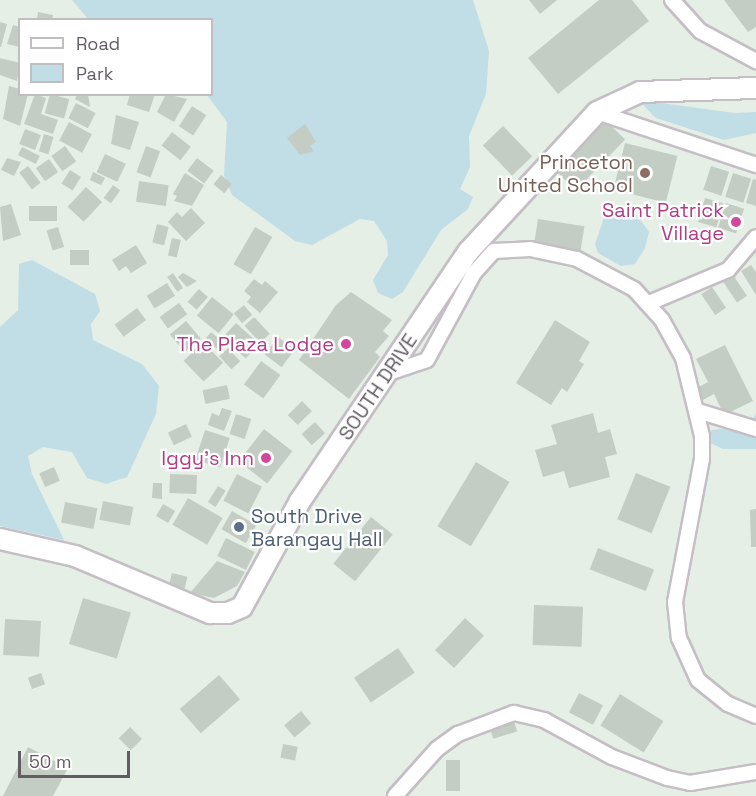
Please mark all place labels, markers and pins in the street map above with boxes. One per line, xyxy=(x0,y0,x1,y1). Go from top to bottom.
place label: Princeton United School xyxy=(498,150,633,197)
marker: Princeton United School xyxy=(638,166,652,180)
place label: Saint Patrick Village xyxy=(602,198,724,245)
marker: Saint Patrick Village xyxy=(729,215,743,229)
place label: The Plaza Lodge xyxy=(177,332,334,356)
marker: The Plaza Lodge xyxy=(339,337,353,351)
place label: Iggy's Inn xyxy=(161,446,254,470)
marker: Iggy's Inn xyxy=(259,451,273,465)
place label: South Drive Barangay Hall xyxy=(251,504,383,551)
marker: South Drive Barangay Hall xyxy=(232,520,246,534)

